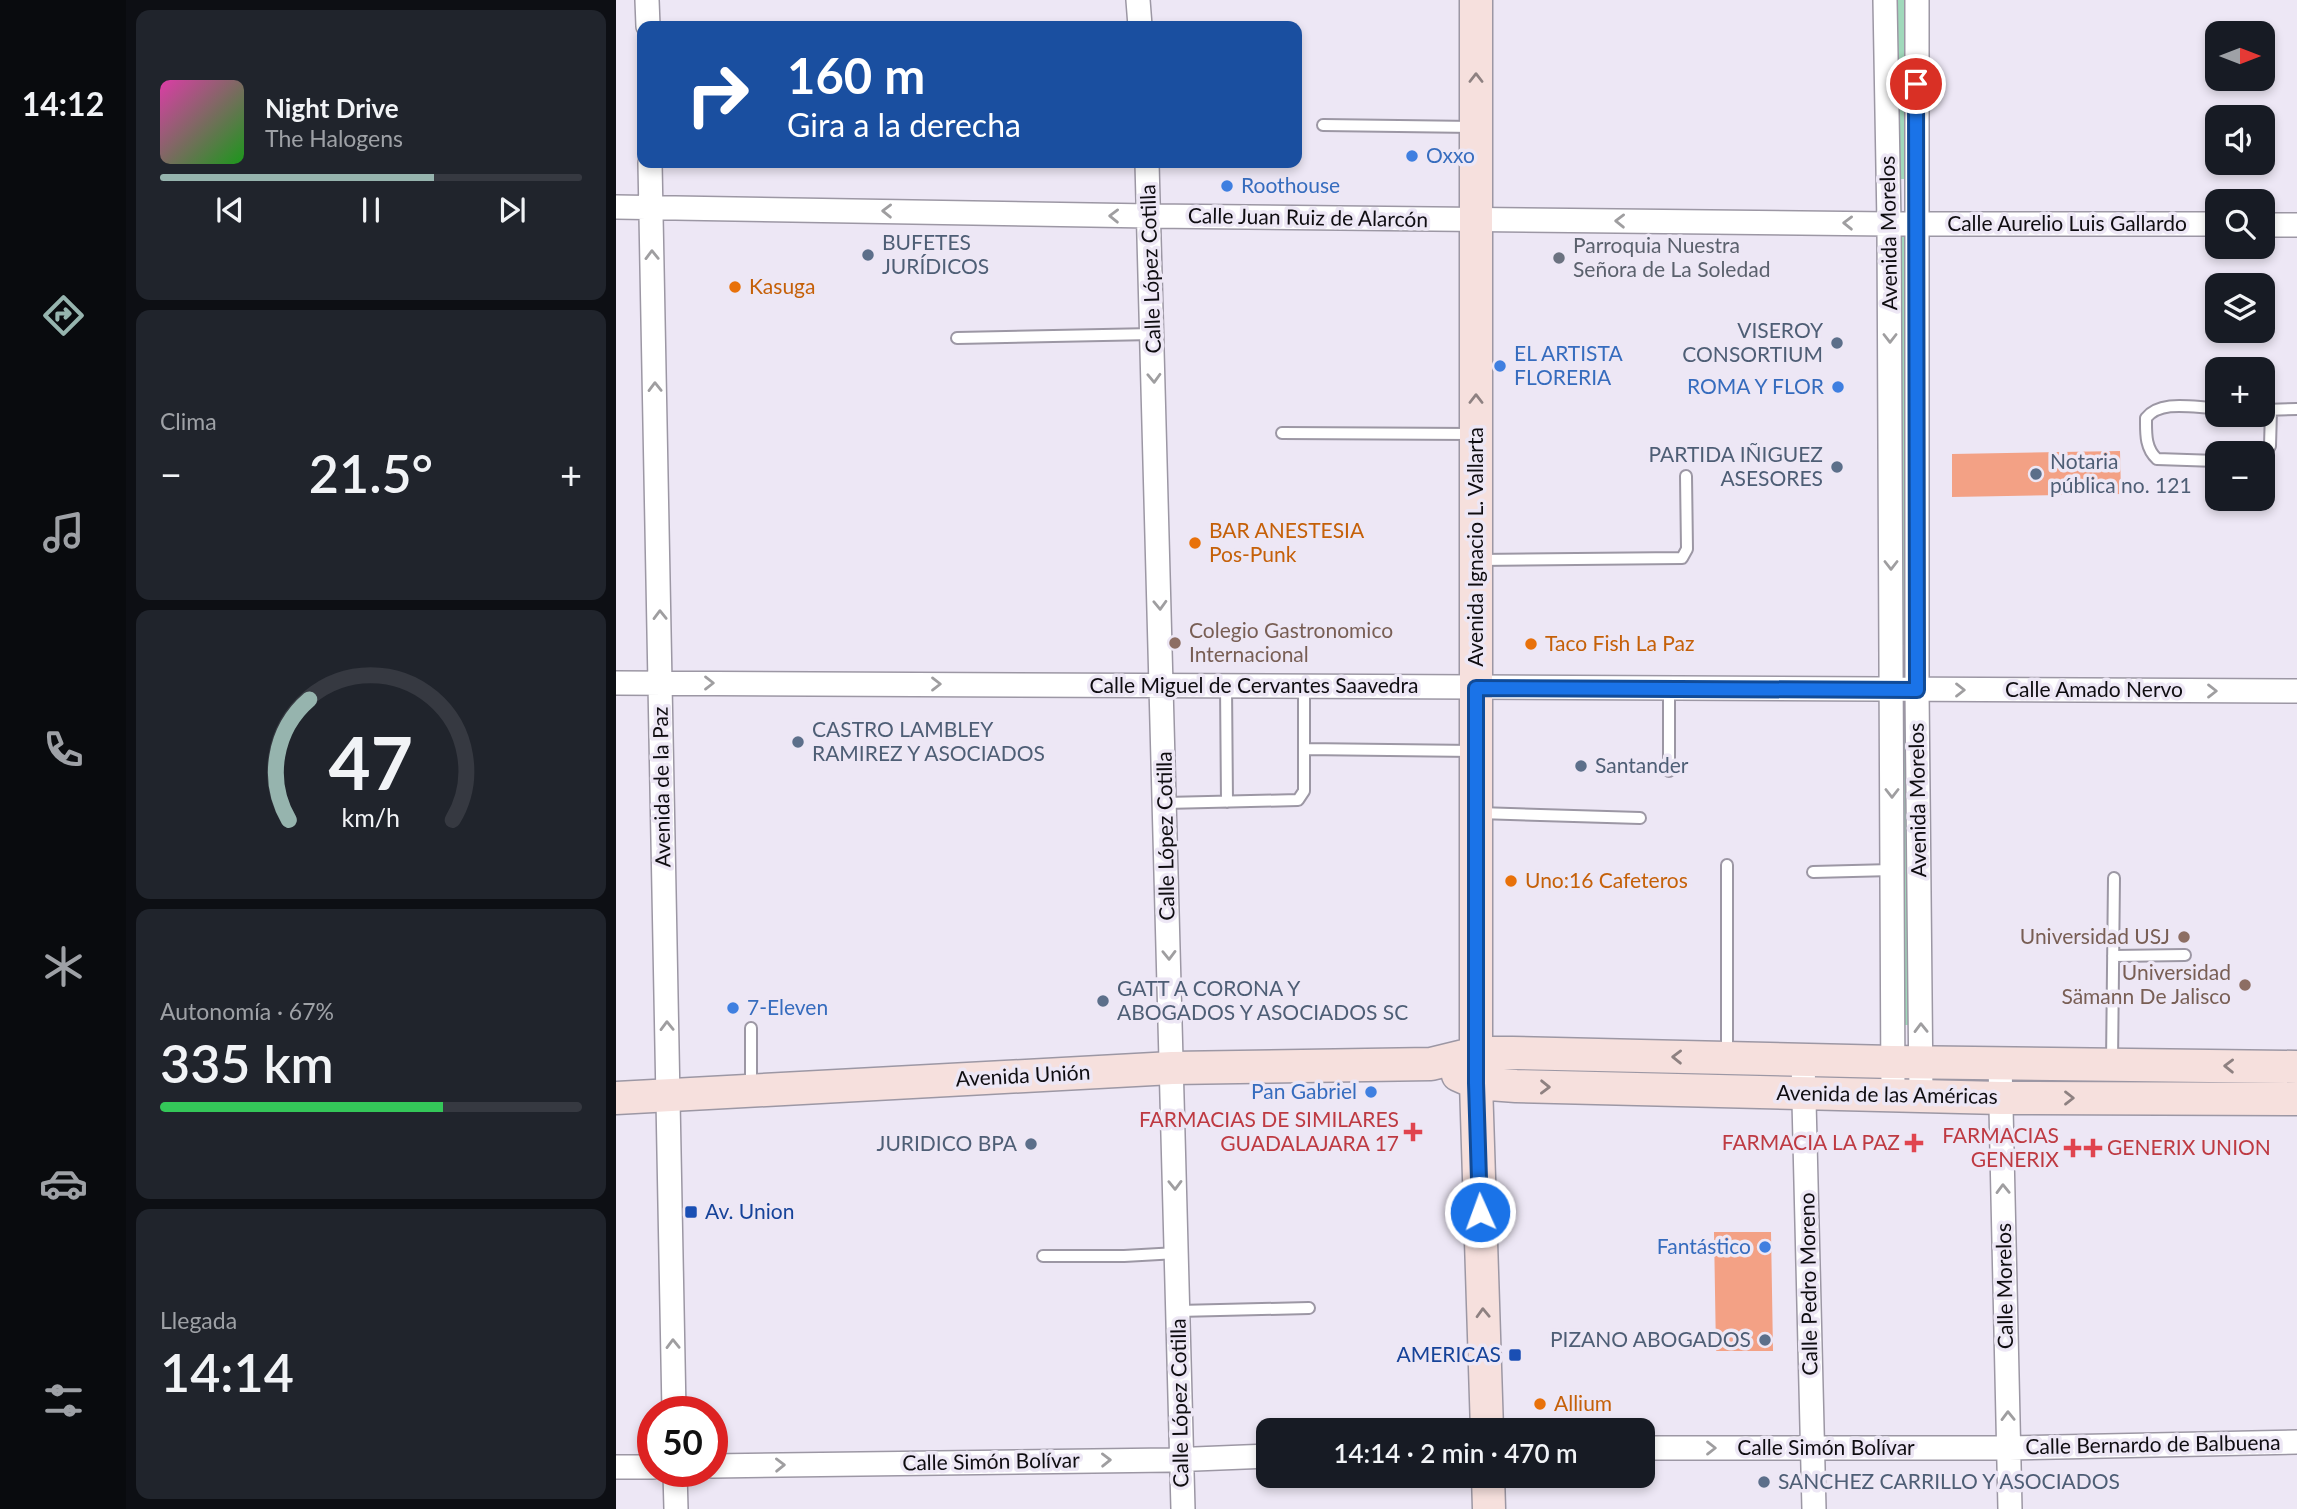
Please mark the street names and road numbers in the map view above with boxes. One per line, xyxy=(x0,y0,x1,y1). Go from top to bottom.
street label: Avenida Morelos xyxy=(1874,155,1901,311)
street label: Calle López Cotilla xyxy=(1134,184,1165,354)
street label: Calle Juan Ruiz de Alarcón xyxy=(1188,202,1428,231)
street label: Calle Aurelio Luis Gallardo xyxy=(1947,210,2187,235)
street label: Avenida Ignacio L. Vallarta xyxy=(1462,427,1487,667)
street label: Calle Miguel de Cervantes Saavedra xyxy=(1090,672,1418,697)
street label: Calle Amado Nervo xyxy=(2005,676,2183,701)
street label: Avenida de la Paz xyxy=(647,707,674,868)
street label: Avenida Morelos xyxy=(1903,722,1930,878)
street label: Calle López Cotilla xyxy=(1151,751,1178,921)
street label: Avenida Unión xyxy=(955,1058,1091,1091)
street label: Avenida de las Américas xyxy=(1776,1079,1998,1108)
street label: Calle Pedro Moreno xyxy=(1793,1192,1822,1376)
street label: Calle Morelos xyxy=(1990,1223,2017,1349)
street label: Calle López Cotilla xyxy=(1165,1318,1192,1488)
street label: Calle Bernardo de Balbuena xyxy=(2025,1429,2281,1458)
street label: Calle Simón Bolívar xyxy=(1737,1434,1915,1459)
street label: Calle Simón Bolívar xyxy=(902,1446,1080,1475)

